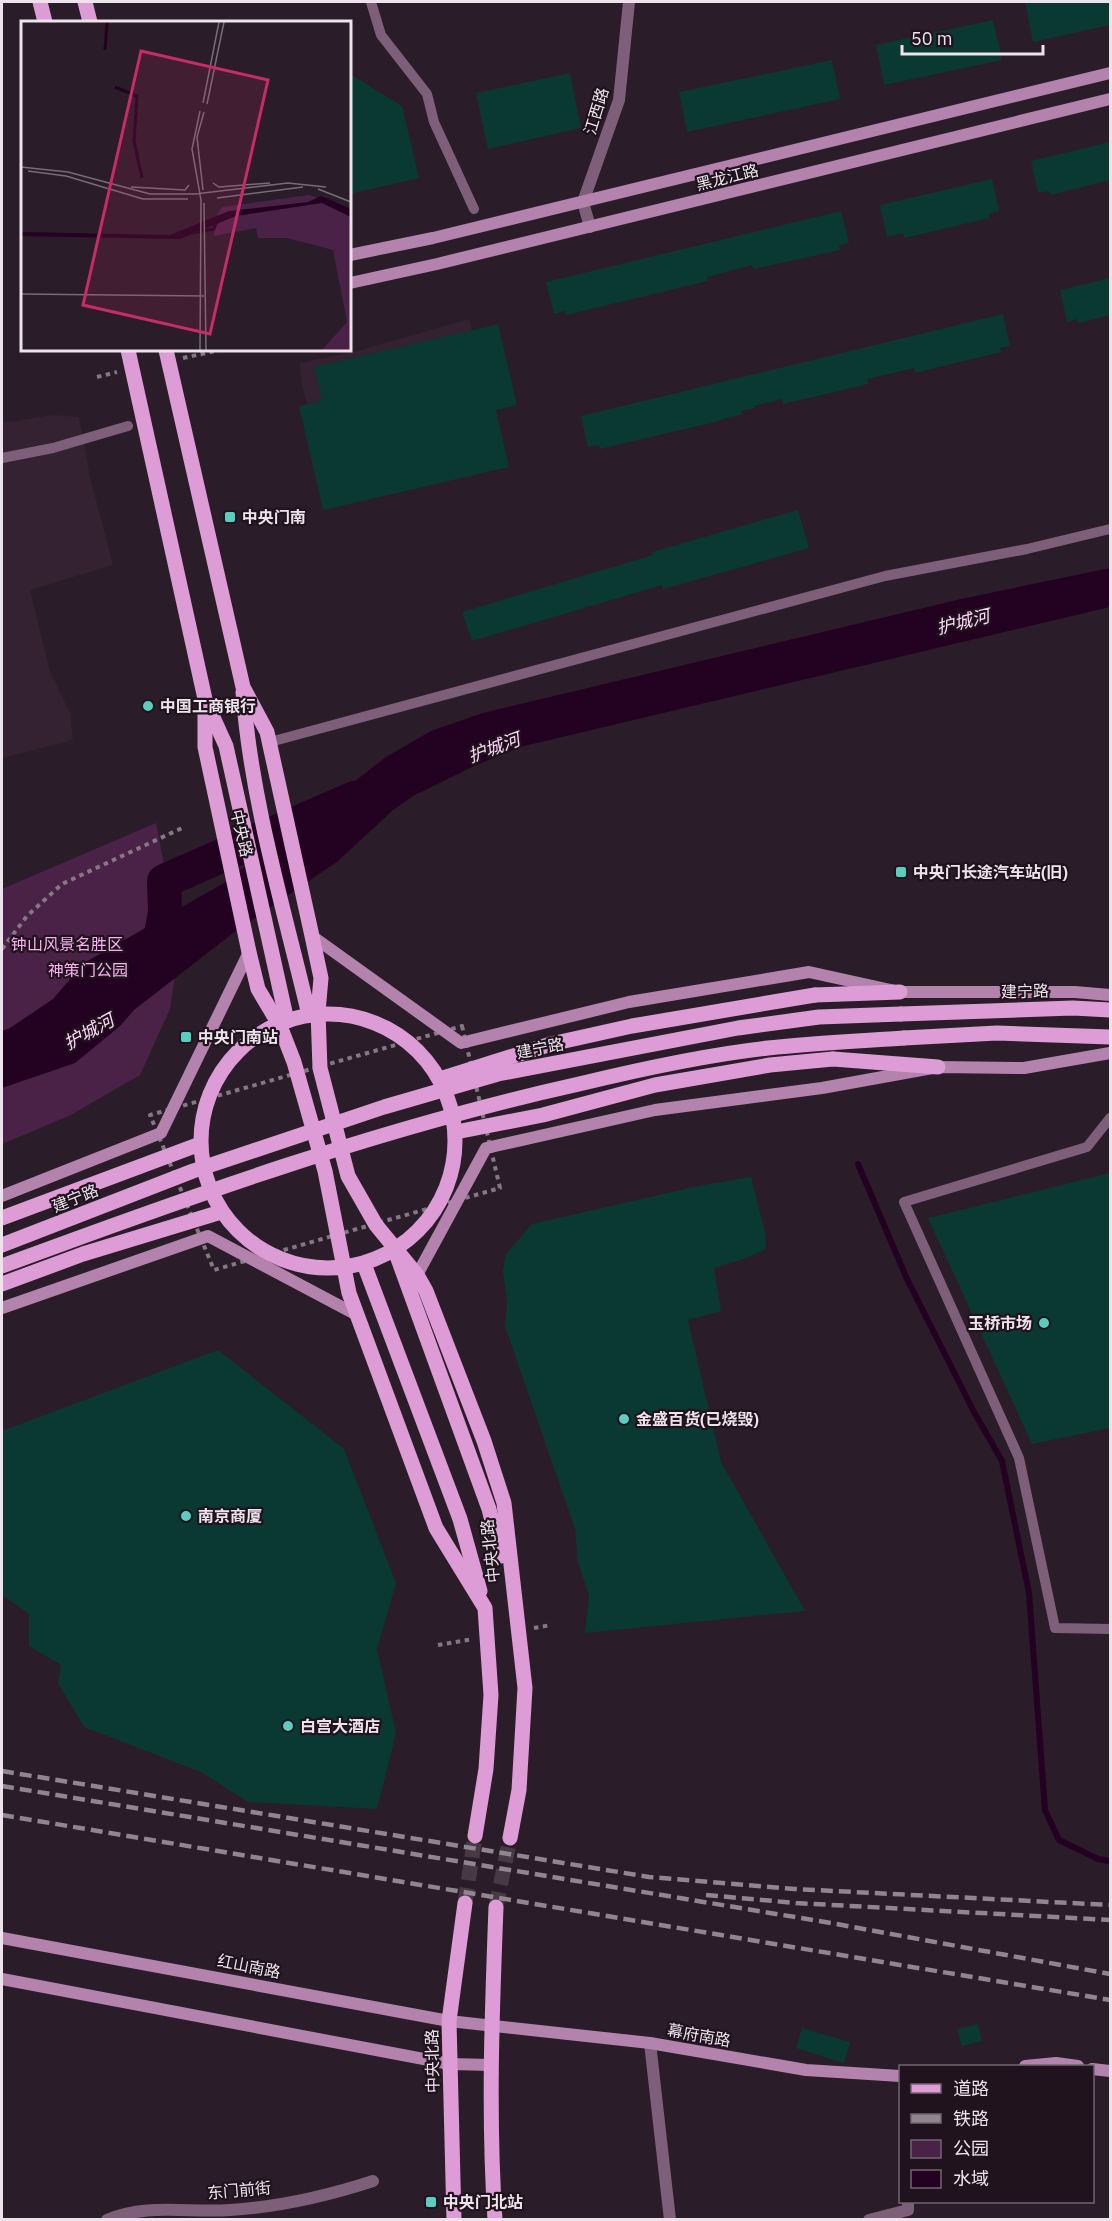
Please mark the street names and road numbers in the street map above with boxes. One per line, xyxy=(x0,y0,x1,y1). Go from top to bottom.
street label: 江西路 xyxy=(579,85,613,137)
street label: 黑龙江路 xyxy=(694,160,760,194)
street label: 中央路 xyxy=(227,807,257,859)
street label: 建宁路 xyxy=(1001,981,1049,1001)
street label: 建宁路 xyxy=(515,1034,565,1062)
street label: 建宁路 xyxy=(49,1180,101,1216)
street label: 中央北路 xyxy=(477,1518,503,1584)
street label: 红山南路 xyxy=(216,1950,282,1982)
street label: 幕府南路 xyxy=(666,2020,732,2050)
street label: 中央北路 xyxy=(421,2029,443,2093)
street label: 东门前街 xyxy=(206,2177,272,2203)

